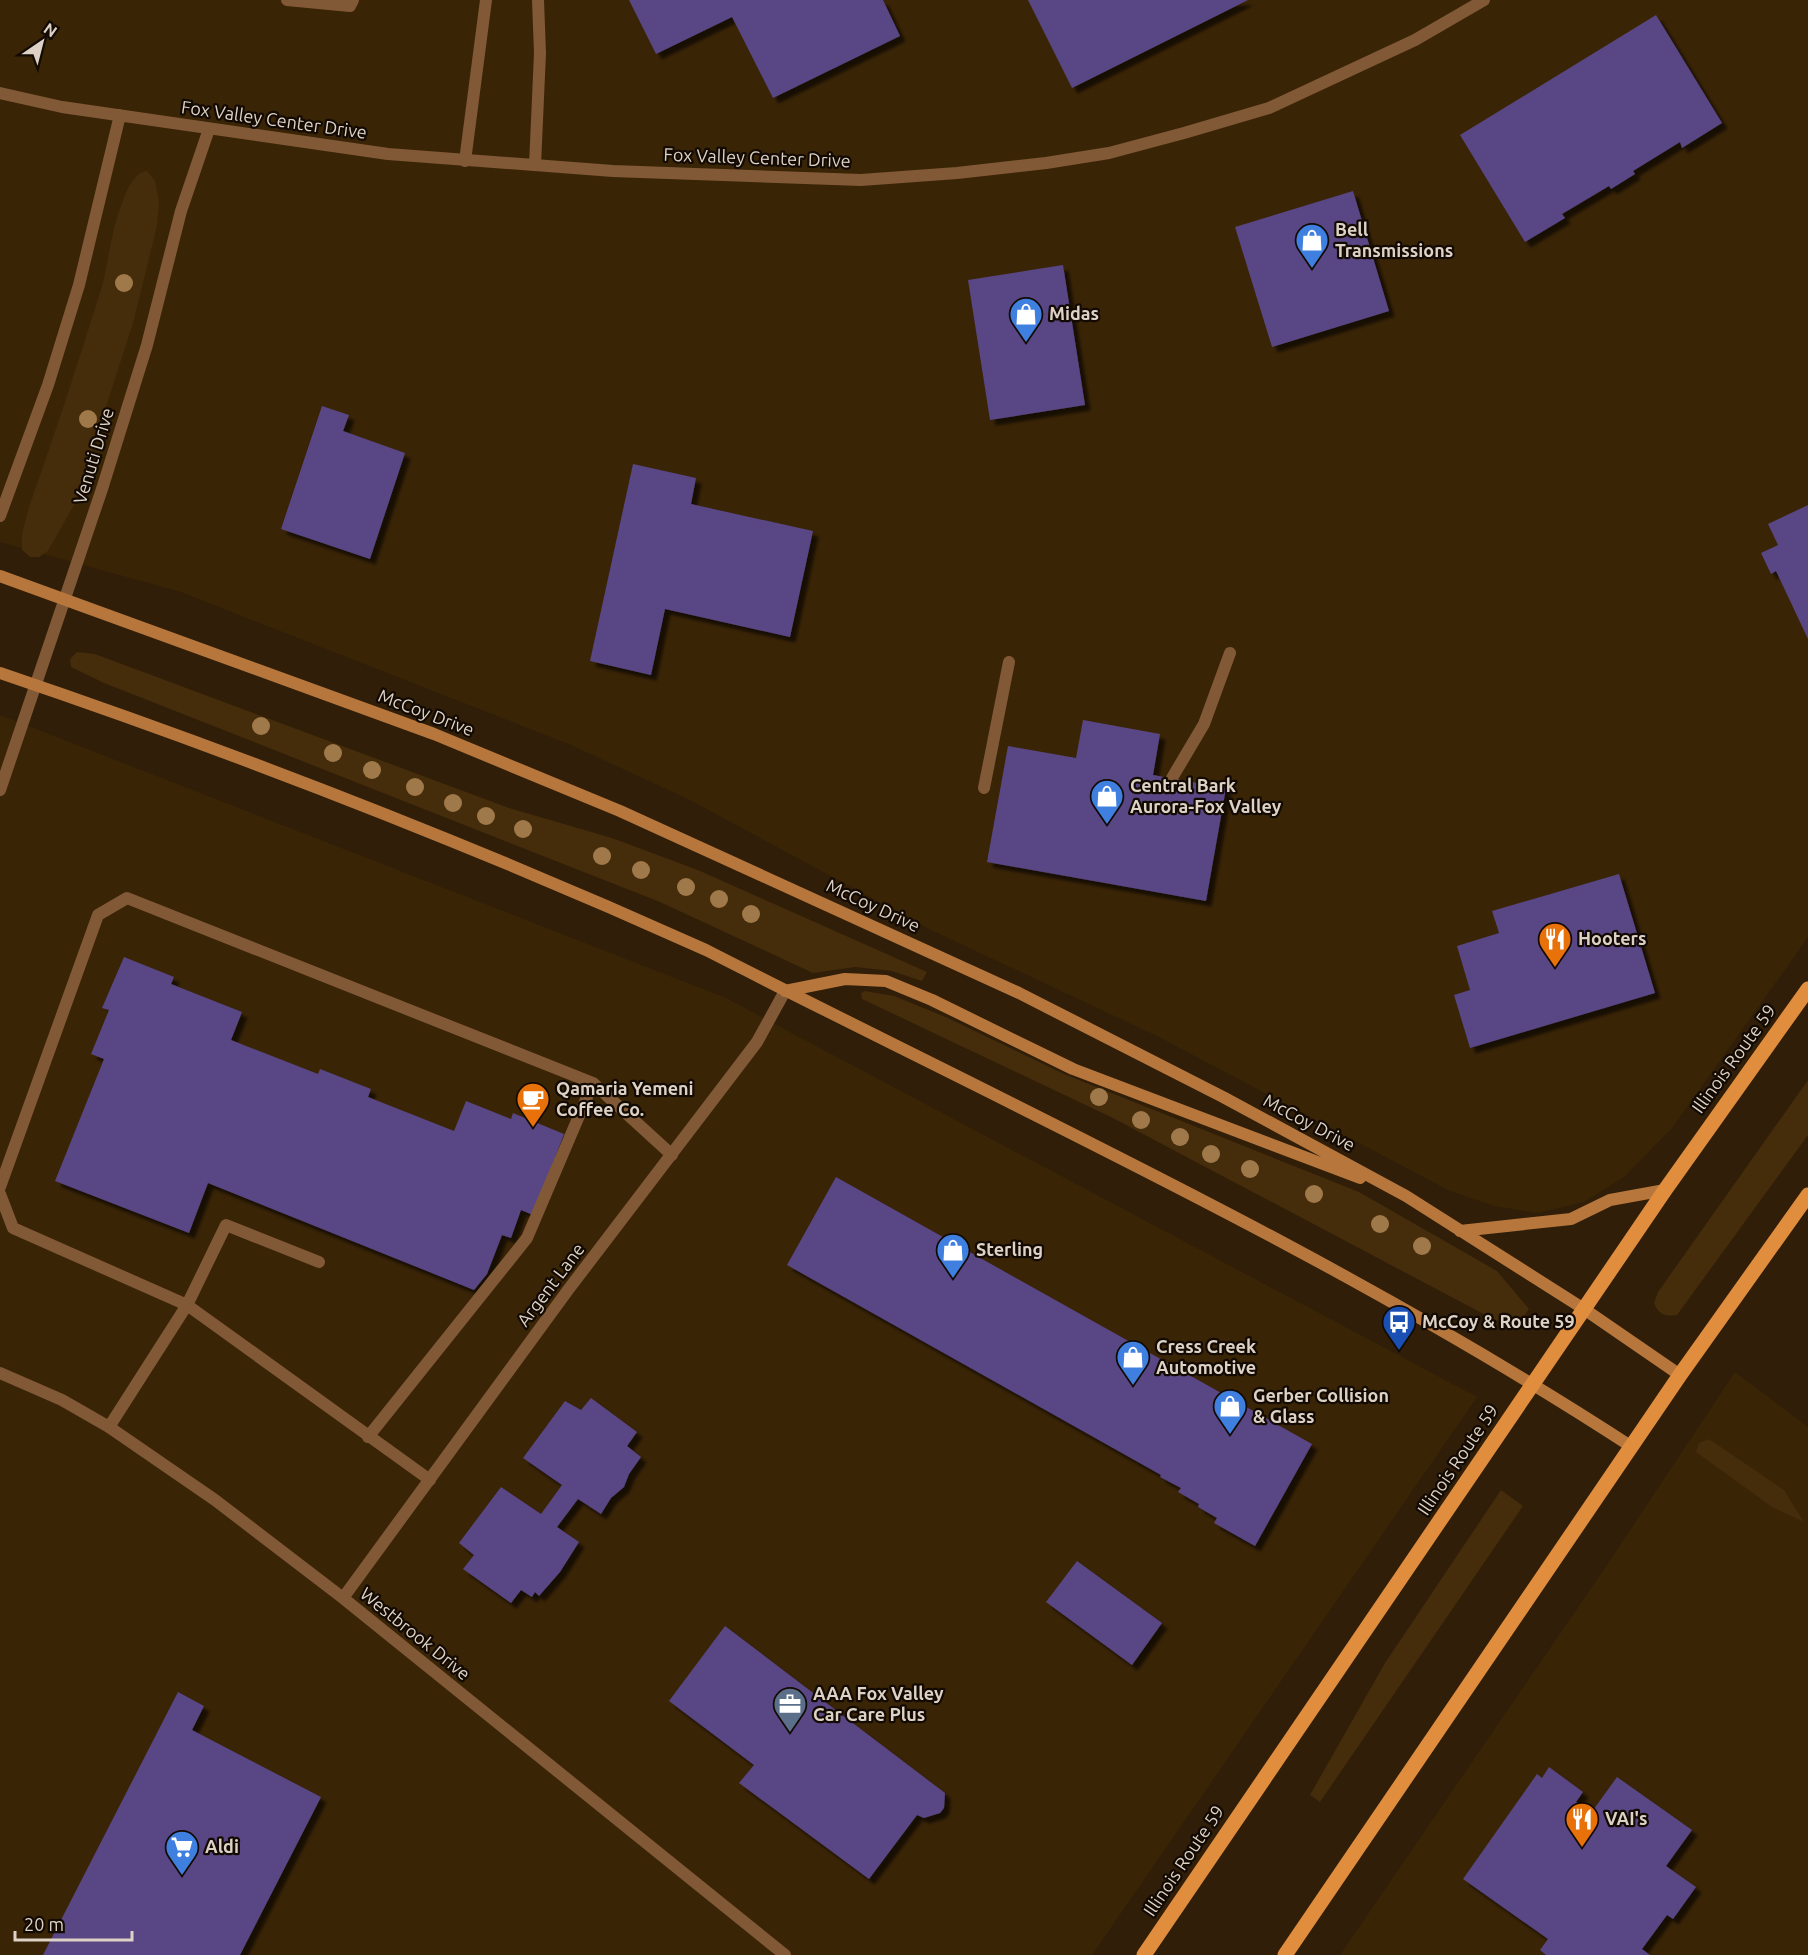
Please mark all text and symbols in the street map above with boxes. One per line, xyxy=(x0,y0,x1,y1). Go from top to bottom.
north arrow xyxy=(12,12,72,72)
text: N xyxy=(41,19,61,41)
street label: Fox Valley Center Drive xyxy=(180,96,368,142)
street label: Fox Valley Center Drive xyxy=(663,144,851,170)
place label: Bell Transmissions xyxy=(1335,219,1453,260)
shop icon: Bell Transmissions xyxy=(1294,222,1330,269)
shop icon: Midas xyxy=(1008,296,1044,343)
place label: Midas xyxy=(1049,303,1099,323)
street label: Venuti Drive xyxy=(69,405,117,506)
street label: McCoy Drive xyxy=(376,685,477,739)
place label: Central Bark Aurora-Fox Valley xyxy=(1130,775,1282,816)
shop icon: Central Bark Aurora-Fox Valley xyxy=(1089,778,1125,825)
street label: McCoy Drive xyxy=(823,875,923,935)
restaurant icon: Hooters xyxy=(1537,921,1573,968)
place label: Hooters xyxy=(1578,928,1646,948)
street label: Illinois Route 59 xyxy=(1687,1000,1779,1116)
place label: Qamaria Yemeni Coffee Co. xyxy=(556,1078,694,1119)
cafe icon: Qamaria Yemeni Coffee Co. xyxy=(515,1081,551,1128)
street label: McCoy Drive xyxy=(1260,1090,1359,1155)
shop icon: Sterling xyxy=(935,1232,971,1279)
street label: Argent Lane xyxy=(512,1239,588,1330)
place label: Sterling xyxy=(976,1239,1043,1259)
bus stop icon: McCoy & Route 59 xyxy=(1381,1304,1417,1351)
place label: McCoy & Route 59 xyxy=(1422,1311,1575,1331)
place label: Cress Creek Automotive xyxy=(1156,1336,1256,1377)
shop icon: Cress Creek Automotive xyxy=(1115,1339,1151,1386)
place label: Gerber Collision & Glass xyxy=(1253,1385,1389,1426)
shop icon: Gerber Collision & Glass xyxy=(1212,1388,1248,1435)
street label: Illinois Route 59 xyxy=(1413,1400,1502,1518)
street label: Westbrook Drive xyxy=(357,1583,475,1684)
place label: AAA Fox Valley Car Care Plus xyxy=(813,1683,944,1724)
office icon: AAA Fox Valley Car Care Plus xyxy=(772,1686,808,1733)
street label: Illinois Route 59 xyxy=(1139,1801,1228,1919)
restaurant icon: VAI's xyxy=(1564,1801,1600,1848)
place label: VAI's xyxy=(1605,1808,1647,1828)
supermarket icon: Aldi xyxy=(164,1829,200,1876)
place label: Aldi xyxy=(205,1836,239,1856)
scale bar xyxy=(15,1904,132,1942)
text: 20 m xyxy=(24,1914,64,1934)

